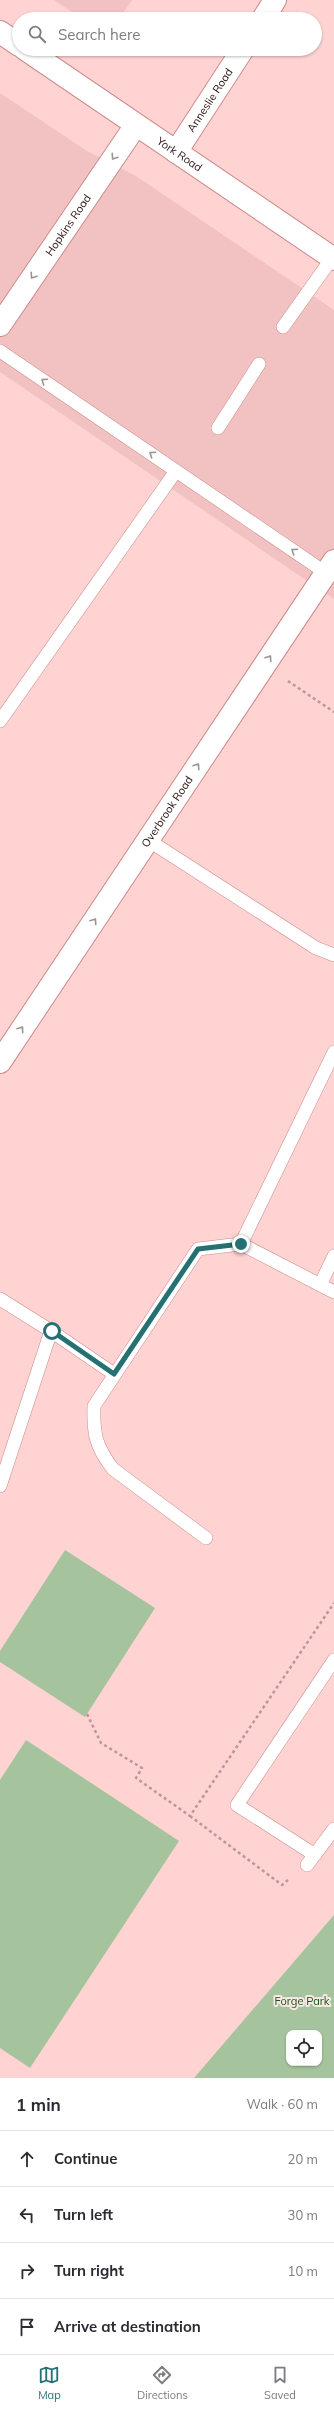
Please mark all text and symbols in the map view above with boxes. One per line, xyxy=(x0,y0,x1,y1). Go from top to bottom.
search box xyxy=(12,12,322,56)
icon: search xyxy=(26,23,48,45)
text: Search here xyxy=(58,25,140,44)
street label: Anneslie Road xyxy=(184,65,236,135)
street label: York Road xyxy=(154,133,205,174)
one-way arrow xyxy=(111,153,119,160)
street label: Hopkins Road xyxy=(42,191,94,258)
one-way arrow xyxy=(30,272,38,279)
one-way arrow xyxy=(42,379,49,386)
one-way arrow xyxy=(149,452,156,459)
one-way arrow xyxy=(291,549,298,556)
one-way arrow xyxy=(264,655,272,662)
one-way arrow xyxy=(192,763,200,770)
street label: Overbrook Road xyxy=(138,773,196,850)
one-way arrow xyxy=(89,918,97,925)
one-way arrow xyxy=(17,1026,24,1033)
route end xyxy=(232,1235,250,1253)
route start xyxy=(43,1322,61,1340)
park label: Forge Park xyxy=(275,1994,330,2008)
map controls xyxy=(286,2030,322,2066)
button: locate xyxy=(286,2030,322,2066)
text: 1 min xyxy=(16,2094,61,2115)
text: Walk · 60 m xyxy=(247,2096,318,2112)
icon: ahead xyxy=(16,2148,38,2170)
text: Continue xyxy=(54,2149,117,2168)
text: 20 m xyxy=(288,2151,318,2167)
icon: left xyxy=(16,2204,38,2226)
text: Turn left xyxy=(54,2205,113,2224)
text: 30 m xyxy=(288,2207,318,2223)
icon: right xyxy=(16,2260,38,2282)
text: Turn right xyxy=(54,2261,124,2280)
text: 10 m xyxy=(288,2263,318,2279)
icon: arrive xyxy=(16,2316,38,2338)
text: Arrive at destination xyxy=(54,2317,201,2336)
tab: Map xyxy=(38,2364,61,2402)
tab: Directions xyxy=(137,2364,188,2402)
tab: Saved xyxy=(264,2364,296,2402)

